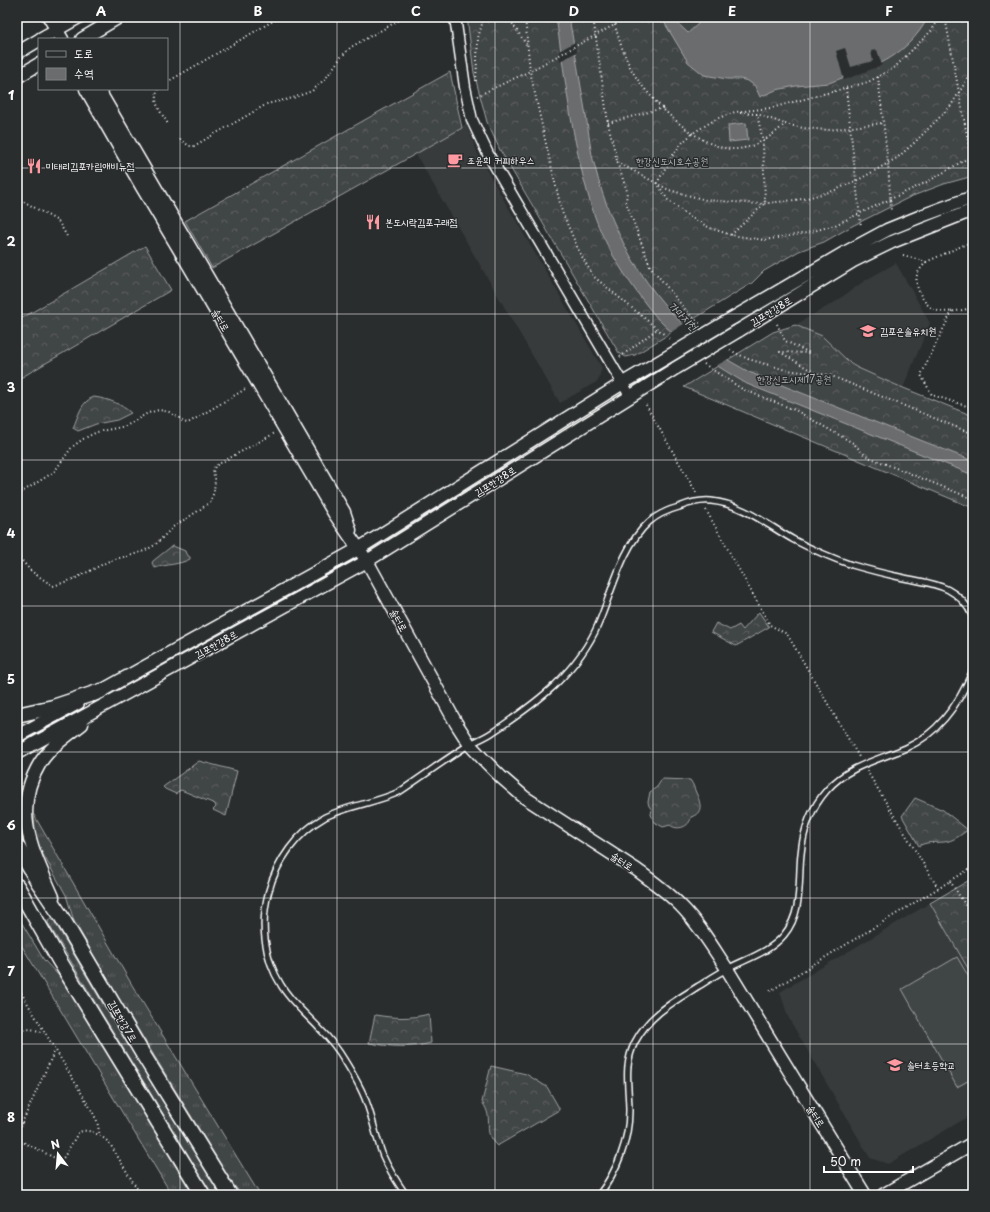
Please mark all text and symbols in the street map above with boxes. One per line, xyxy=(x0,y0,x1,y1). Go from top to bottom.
text: A xyxy=(96,1,106,20)
text: B xyxy=(254,1,263,20)
text: C xyxy=(411,1,421,20)
text: D xyxy=(569,1,579,20)
text: E xyxy=(728,1,736,20)
text: F xyxy=(885,1,893,20)
legend xyxy=(38,38,168,90)
text: 도로 xyxy=(74,44,93,62)
text: 수역 xyxy=(74,64,94,82)
text: 1 xyxy=(8,85,14,104)
cafe icon: 조윤희 커피하우스 xyxy=(446,151,464,169)
place label: 조윤희 커피하우스 xyxy=(467,152,535,167)
park label: 한강신도시호수공원 xyxy=(636,153,708,168)
restaurant icon: 미태리김포카림애비뉴점 xyxy=(25,157,43,175)
place label: 미태리김포카림애비뉴점 xyxy=(46,158,135,173)
restaurant icon: 본도시락김포구래점 xyxy=(364,213,382,231)
place label: 본도시락김포구래점 xyxy=(385,214,457,229)
text: 2 xyxy=(6,231,16,250)
street label: 김포한강8로 xyxy=(747,292,795,329)
water label: 가마지천 xyxy=(665,297,703,335)
street label: 솔터로 xyxy=(209,306,234,334)
school or university icon: 김포은솔유치원 xyxy=(859,322,877,340)
place label: 김포은솔유치원 xyxy=(880,323,936,338)
park label: 한강신도시제17공원 xyxy=(757,371,831,386)
text: 3 xyxy=(7,377,16,396)
street label: 김포한강8로 xyxy=(471,462,518,499)
text: 4 xyxy=(7,523,16,542)
street label: 솔터로 xyxy=(387,606,412,634)
street label: 김포한강8로 xyxy=(192,626,240,661)
text: 5 xyxy=(7,669,15,688)
text: 6 xyxy=(6,815,16,834)
street label: 솔터로 xyxy=(608,848,636,873)
text: 7 xyxy=(7,961,15,980)
street label: 김포한강7로 xyxy=(105,997,141,1044)
school or university icon: 솔터초등학교 xyxy=(886,1056,904,1074)
place label: 솔터초등학교 xyxy=(907,1057,955,1072)
street label: 솔터로 xyxy=(804,1102,829,1130)
text: 8 xyxy=(7,1107,15,1126)
north arrow xyxy=(38,1134,78,1174)
text: N xyxy=(49,1134,62,1153)
scale bar xyxy=(824,1148,913,1174)
text: 50 m xyxy=(830,1152,861,1170)

